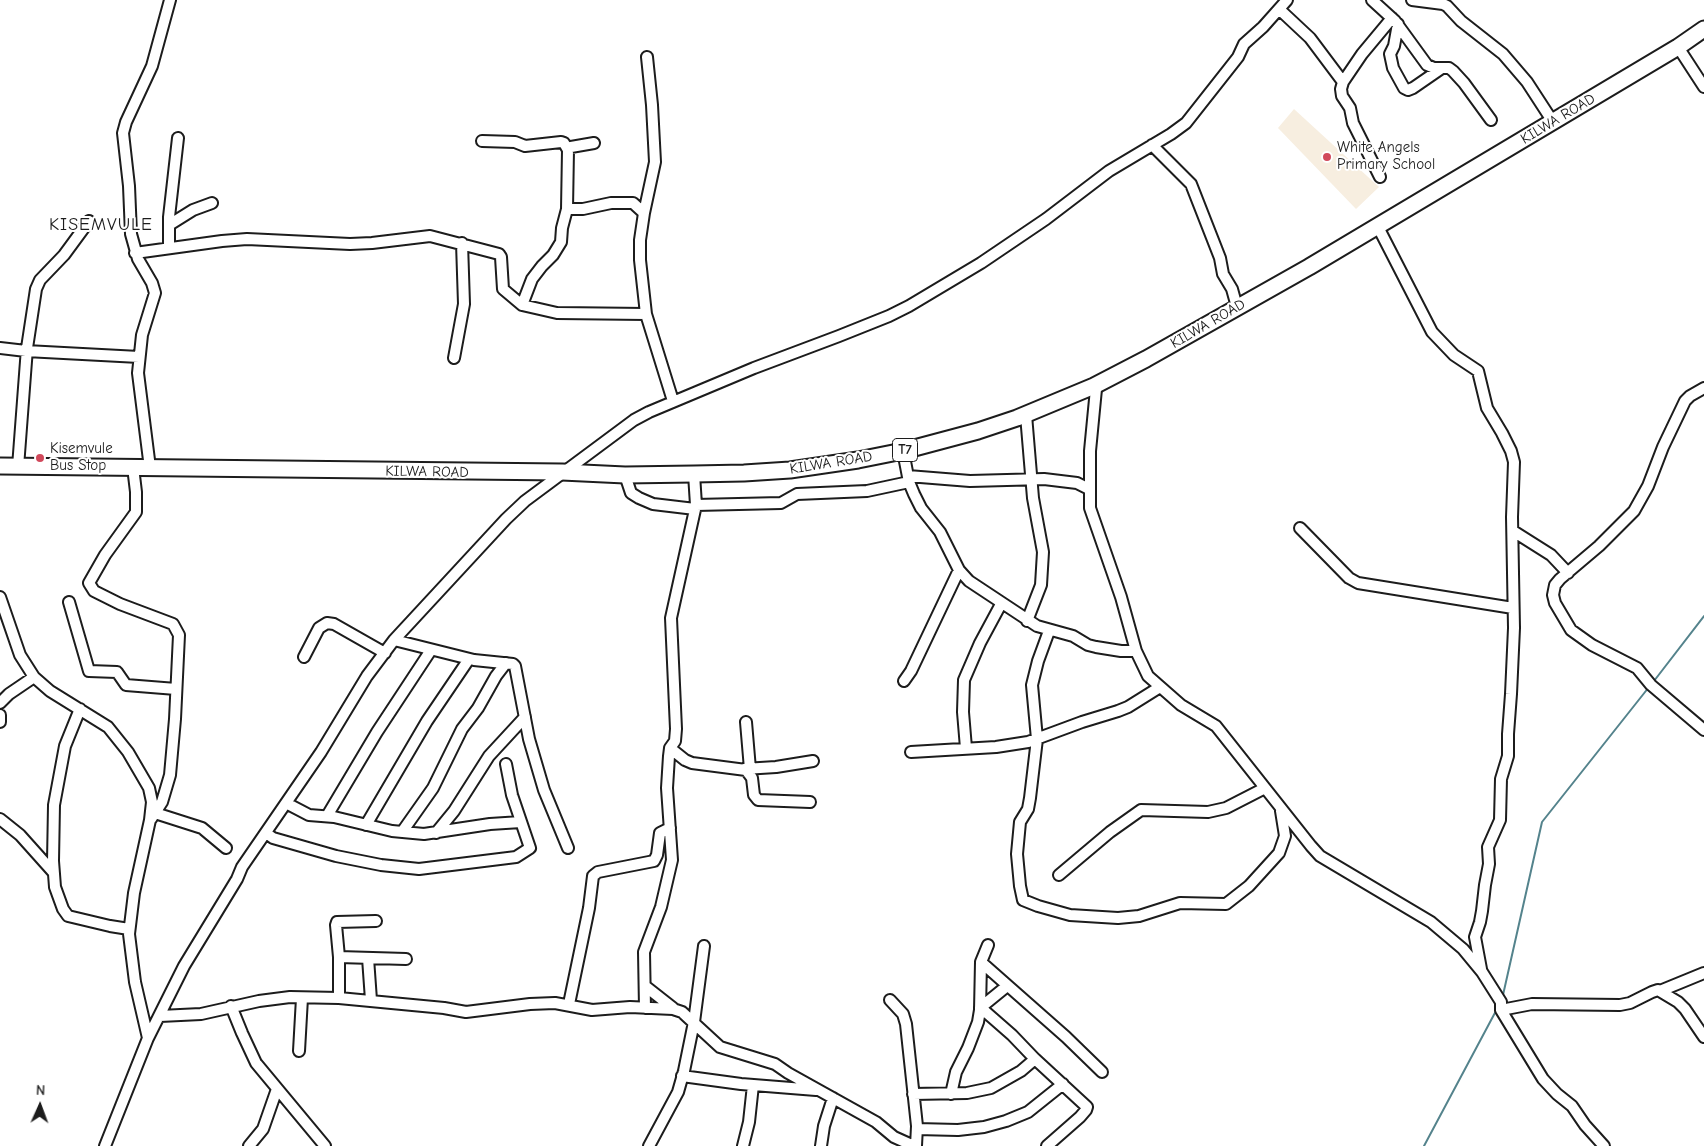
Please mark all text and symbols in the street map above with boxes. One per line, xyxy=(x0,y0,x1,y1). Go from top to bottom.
street label: KILWA ROAD xyxy=(1518,90,1598,148)
place label: White Angels Primary School xyxy=(1337,139,1435,174)
marker: White Angels Primary School xyxy=(1321,151,1333,163)
district label: KISEMVULE xyxy=(48,214,154,236)
street label: KILWA ROAD xyxy=(1167,295,1249,353)
road number: T7 xyxy=(892,438,918,462)
place label: Kisemvule Bus Stop xyxy=(50,440,113,475)
street label: KILWA ROAD xyxy=(788,448,874,478)
marker: Kisemvule Bus Stop xyxy=(34,452,46,464)
street label: KILWA ROAD xyxy=(385,462,469,482)
north arrow xyxy=(15,1081,65,1131)
text: N xyxy=(36,1082,45,1099)

